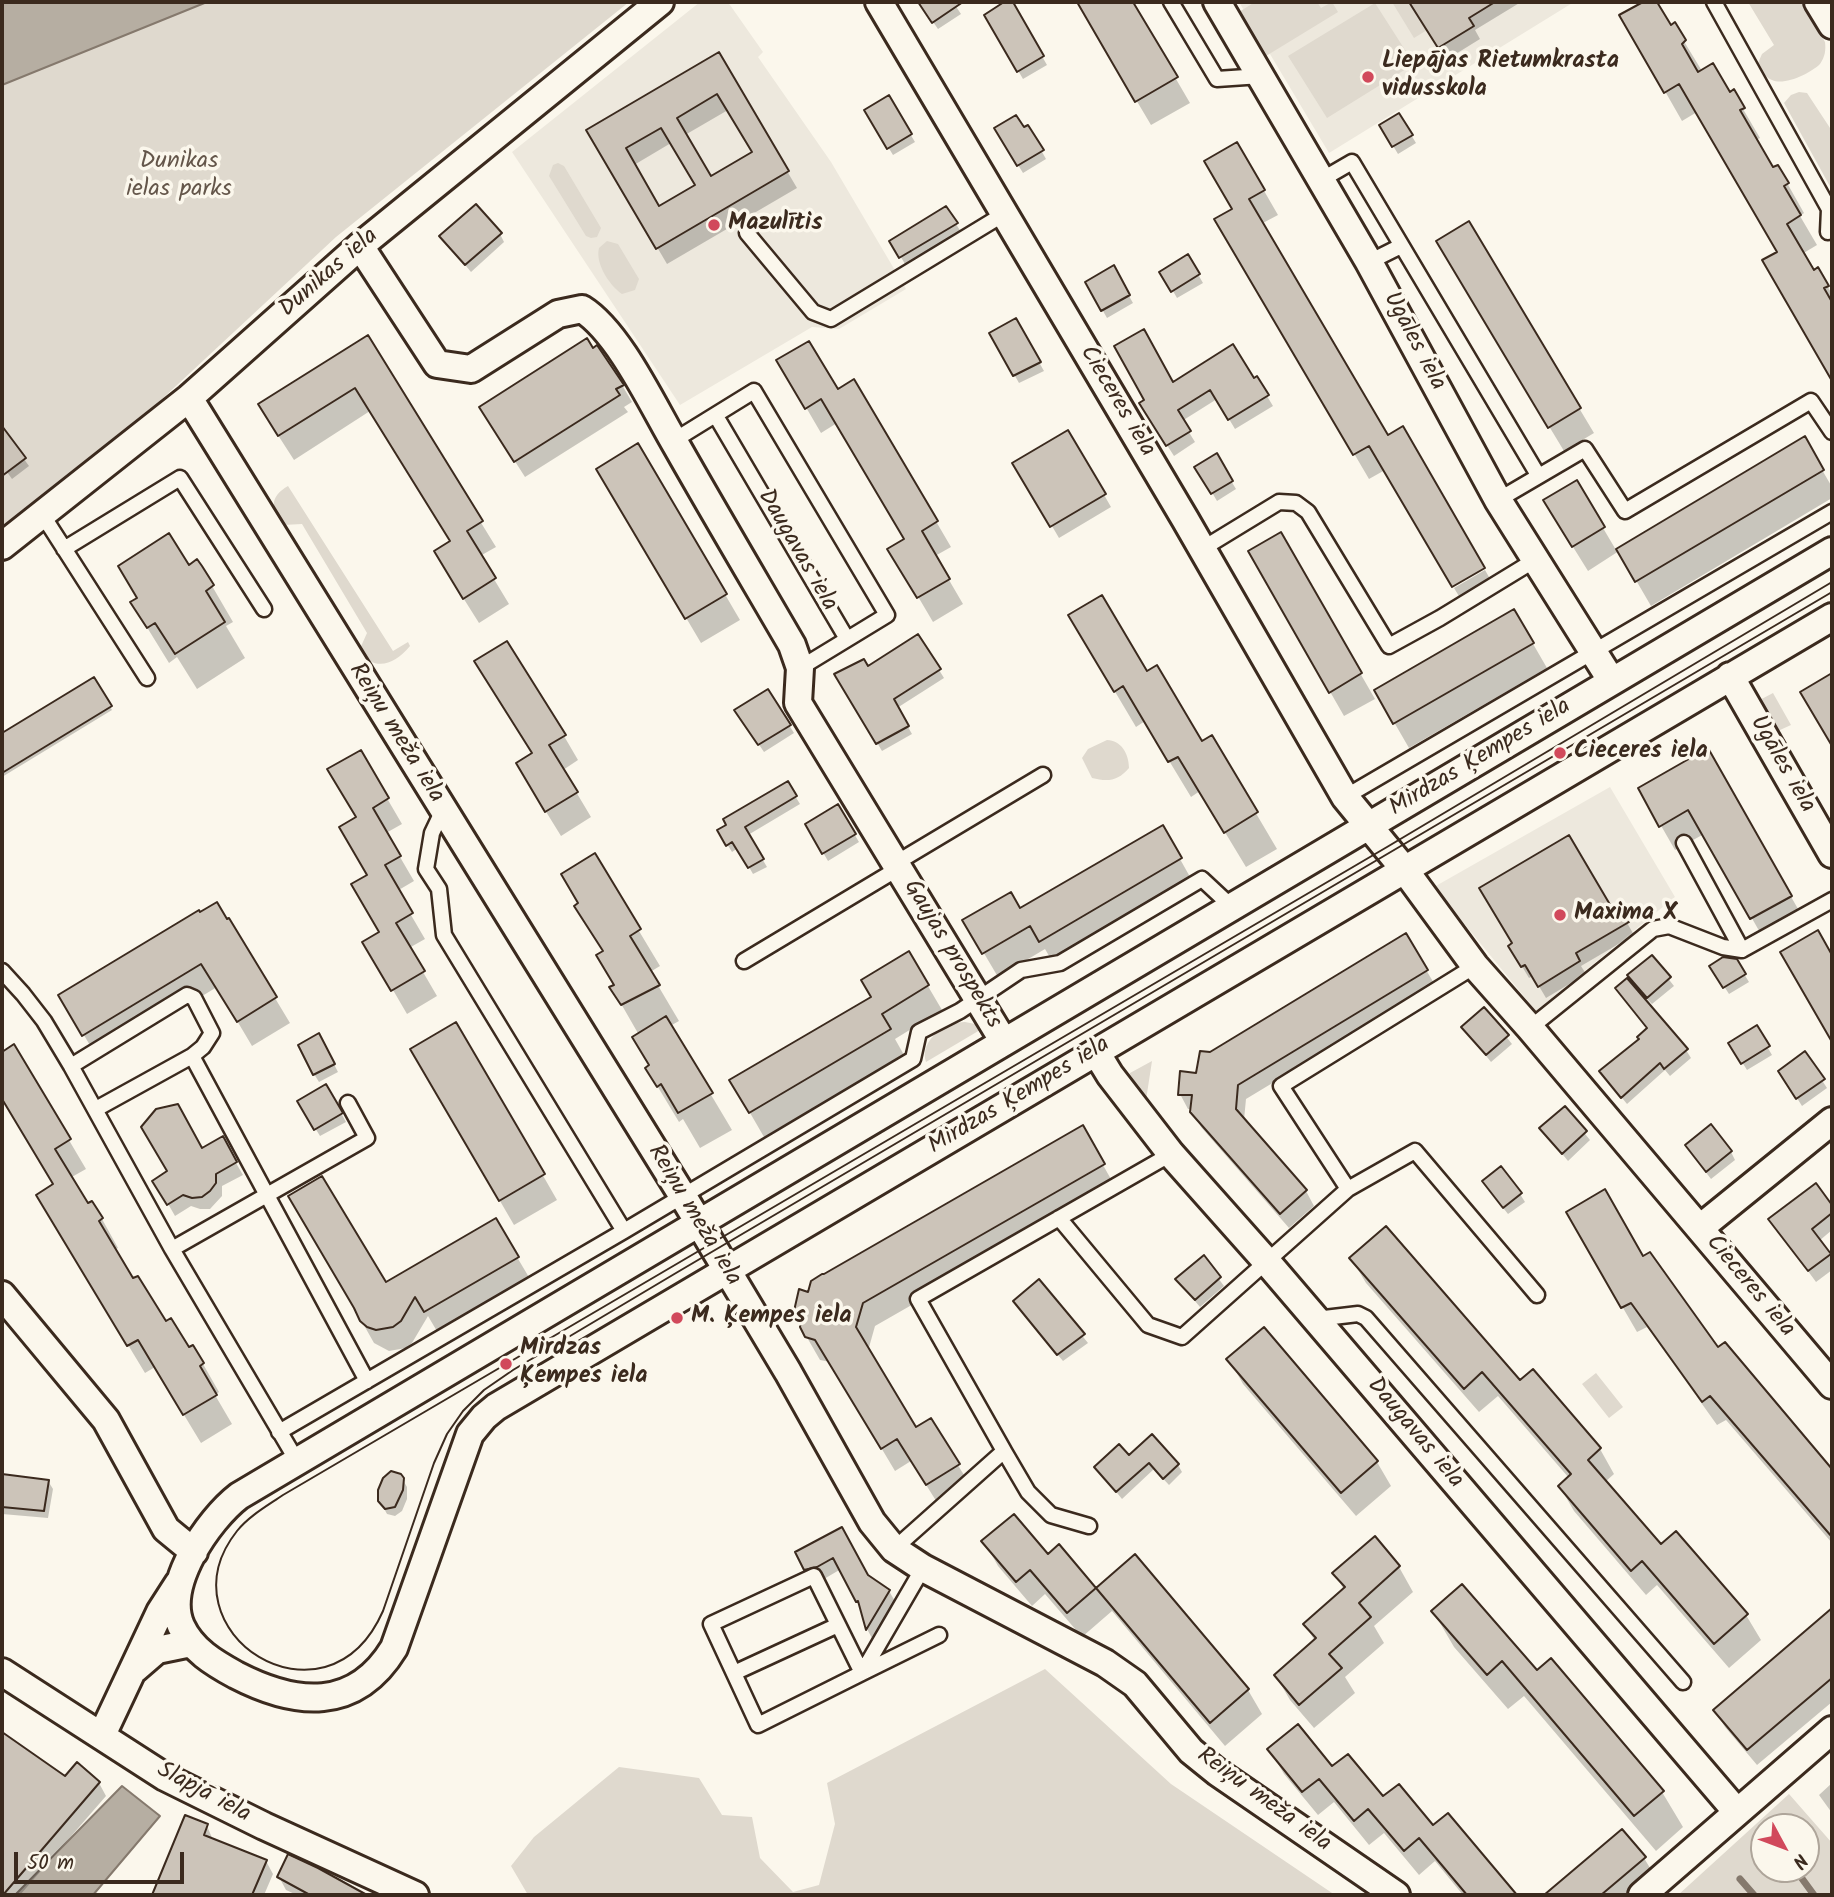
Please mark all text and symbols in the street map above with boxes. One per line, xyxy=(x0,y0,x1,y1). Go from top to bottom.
place label: Liepājas Rietumkrasta vidusskola xyxy=(1382,49,1619,105)
marker: Liepājas Rietumkrasta vidusskola xyxy=(1360,69,1376,85)
park label: Dunikas ielas parks xyxy=(126,149,232,205)
place label: Mazulītis xyxy=(728,211,822,239)
marker: Mazulītis xyxy=(706,217,722,233)
street label: Dunikas iela xyxy=(275,223,385,325)
street label: Ugāles iela xyxy=(1375,288,1451,396)
street label: Cieceres iela xyxy=(1072,341,1160,463)
street label: Daugavas iela xyxy=(750,485,842,617)
street label: Reiņu meža iela xyxy=(341,659,449,809)
street label: Mirdzas Ķempes iela xyxy=(1385,694,1577,824)
street label: Ugāles iela xyxy=(1742,711,1820,819)
place label: Cieceres iela xyxy=(1574,739,1708,767)
marker: Cieceres iela xyxy=(1552,745,1568,761)
street label: Gaujas prospekts xyxy=(895,875,1007,1035)
place label: Maxima X xyxy=(1574,901,1677,929)
marker: Maxima X xyxy=(1552,907,1568,923)
street label: Mirdzas Ķempes iela xyxy=(924,1032,1116,1162)
street label: Reiņu meža iela xyxy=(640,1140,746,1292)
street label: Cieceres iela xyxy=(1698,1230,1800,1344)
place label: M. Ķempes iela xyxy=(691,1304,852,1332)
marker: M. Ķempes iela xyxy=(669,1310,685,1326)
place label: Mirdzas Ķempes iela xyxy=(520,1336,647,1392)
marker: Mirdzas Ķempes iela xyxy=(498,1356,514,1372)
street label: Daugavas iela xyxy=(1359,1373,1469,1495)
street label: Reiņu meža iela xyxy=(1190,1743,1336,1859)
street label: Slapjā iela xyxy=(151,1757,255,1831)
north arrow xyxy=(1750,1813,1820,1883)
scale bar xyxy=(18,1838,187,1882)
text: N xyxy=(1784,1846,1815,1875)
text: 50 m xyxy=(27,1847,74,1880)

